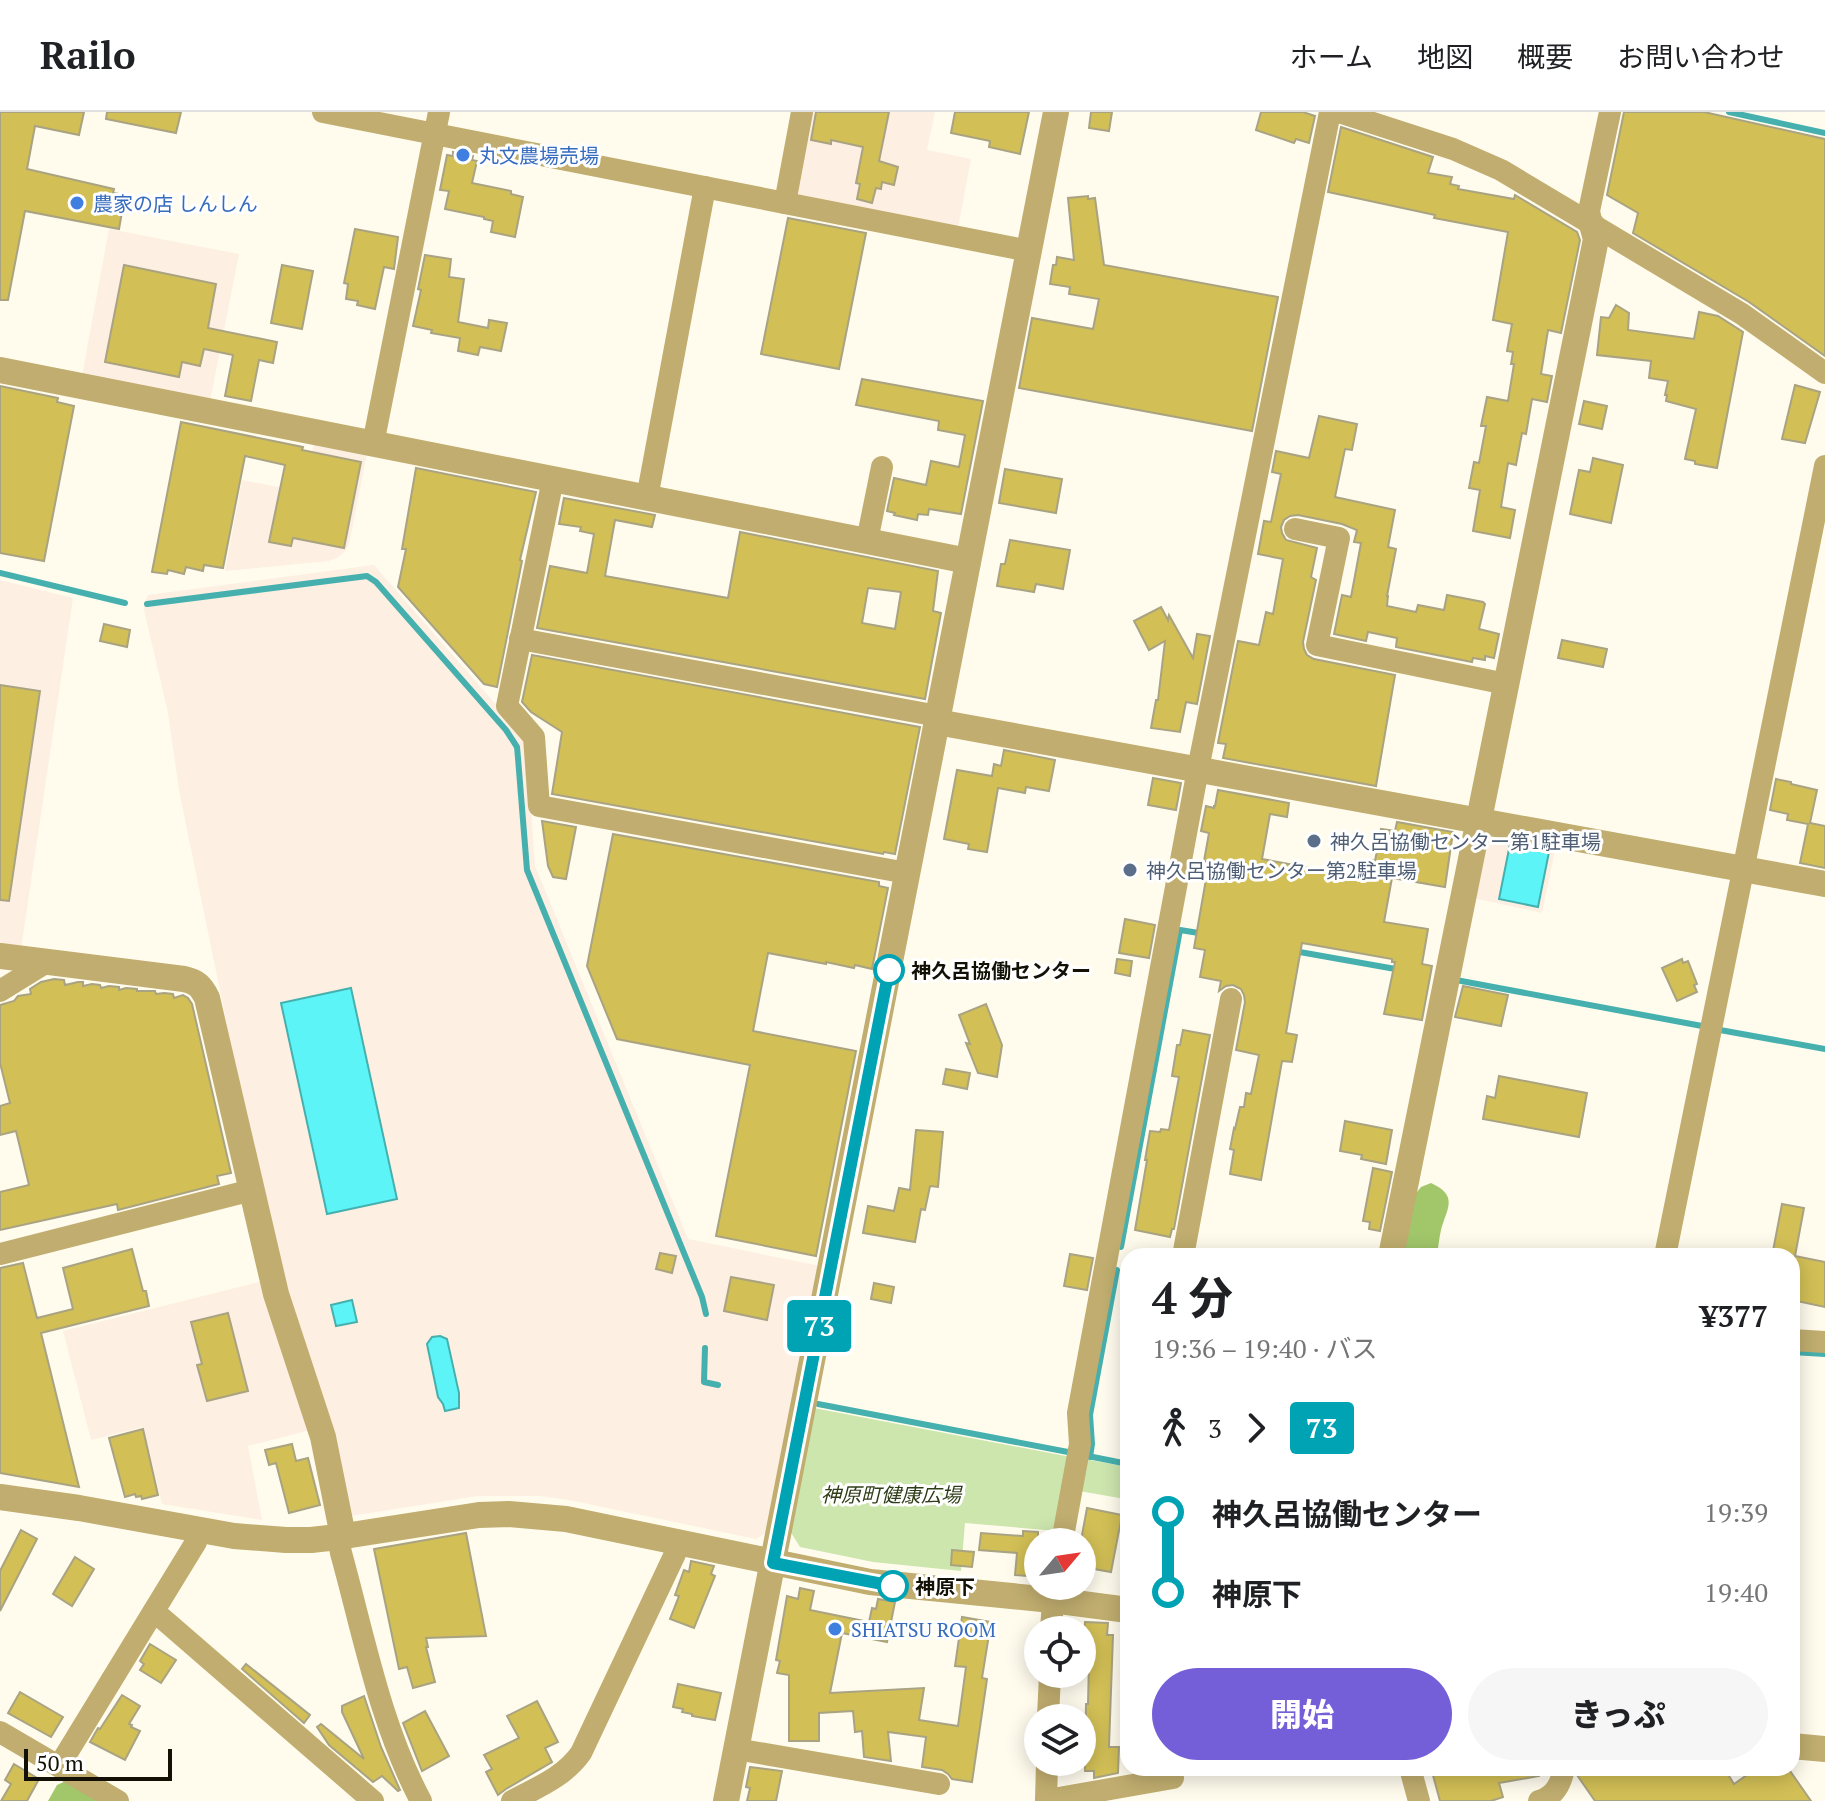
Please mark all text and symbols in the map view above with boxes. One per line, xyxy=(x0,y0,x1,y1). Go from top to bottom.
text: Railo xyxy=(40,30,135,80)
text: ホーム xyxy=(1290,38,1373,75)
text: 地図 xyxy=(1417,38,1473,75)
text: 概要 xyxy=(1517,38,1573,75)
text: お問い合わせ xyxy=(1617,38,1785,75)
place label: 丸文農場売場 xyxy=(479,142,599,169)
marker: 丸文農場売場 xyxy=(454,146,472,164)
place label: 農家の店 しんしん xyxy=(93,190,258,217)
marker: 農家の店 しんしん xyxy=(68,194,86,212)
place label: 神久呂協働センター第1駐車場 xyxy=(1330,828,1601,855)
marker: 神久呂協働センター第1駐車場 xyxy=(1305,832,1323,850)
place label: 神久呂協働センター第2駐車場 xyxy=(1146,857,1417,884)
marker: 神久呂協働センター第2駐車場 xyxy=(1121,861,1139,879)
marker: 神久呂協働センター xyxy=(874,955,904,985)
place label: 神久呂協働センター xyxy=(911,957,1091,984)
text: 4 分 xyxy=(1152,1268,1233,1327)
text: ¥377 xyxy=(1700,1296,1768,1336)
line badge: 73 xyxy=(783,1300,855,1352)
text: 73 xyxy=(803,1307,835,1344)
text: 19:36 – 19:40 · バス xyxy=(1152,1331,1378,1365)
icon: walk xyxy=(1152,1406,1196,1450)
icon: forward xyxy=(1234,1406,1278,1450)
text: 73 xyxy=(1306,1409,1338,1446)
text: 3 xyxy=(1208,1411,1222,1445)
park label: 神原町健康広場 xyxy=(821,1481,963,1508)
text: 神久呂協働センター xyxy=(1212,1494,1482,1534)
text: 19:39 xyxy=(1704,1495,1768,1529)
north arrow xyxy=(1024,1528,1096,1600)
map controls xyxy=(1024,1528,1096,1776)
marker: 神原下 xyxy=(878,1571,908,1601)
place label: 神原下 xyxy=(915,1573,975,1600)
text: 神原下 xyxy=(1212,1574,1302,1614)
text: 19:40 xyxy=(1704,1575,1768,1609)
place label: SHIATSU ROOM xyxy=(851,1616,996,1643)
button: locate xyxy=(1024,1616,1096,1688)
marker: SHIATSU ROOM xyxy=(826,1620,844,1638)
button: 開始 xyxy=(1152,1668,1452,1760)
button: きっぷ xyxy=(1468,1668,1768,1760)
button: layers xyxy=(1024,1704,1096,1776)
scale bar xyxy=(24,1745,172,1781)
text: 50 m xyxy=(36,1748,84,1777)

